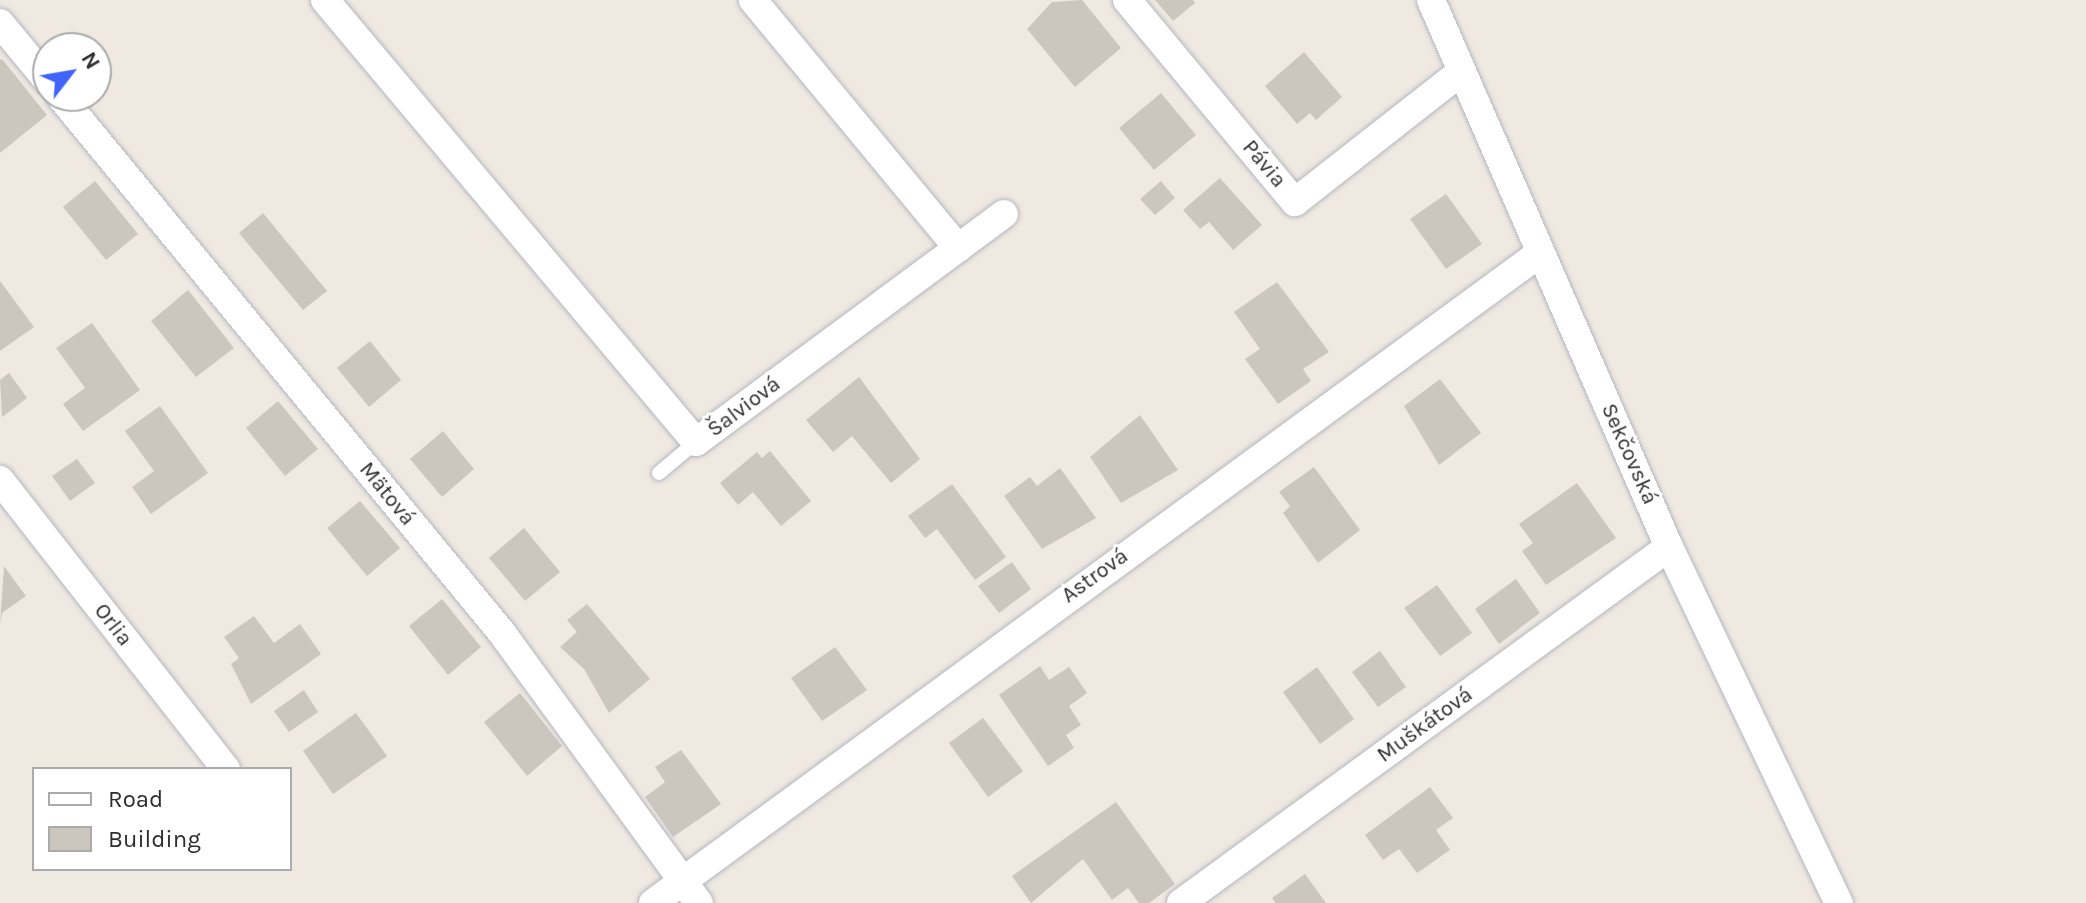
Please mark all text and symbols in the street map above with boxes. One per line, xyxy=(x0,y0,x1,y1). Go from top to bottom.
north arrow xyxy=(32,32,112,112)
text: N xyxy=(76,47,106,74)
street label: Pávia xyxy=(1237,135,1291,193)
street label: Šalviová xyxy=(702,371,786,443)
street label: Sekčovská xyxy=(1595,400,1663,508)
street label: Mätová xyxy=(353,457,421,531)
street label: Astrová xyxy=(1057,543,1133,609)
street label: Orlia xyxy=(88,598,138,652)
street label: Muškátová xyxy=(1372,682,1478,768)
legend xyxy=(32,767,292,871)
text: Road xyxy=(108,785,163,813)
text: Building xyxy=(108,825,201,853)

